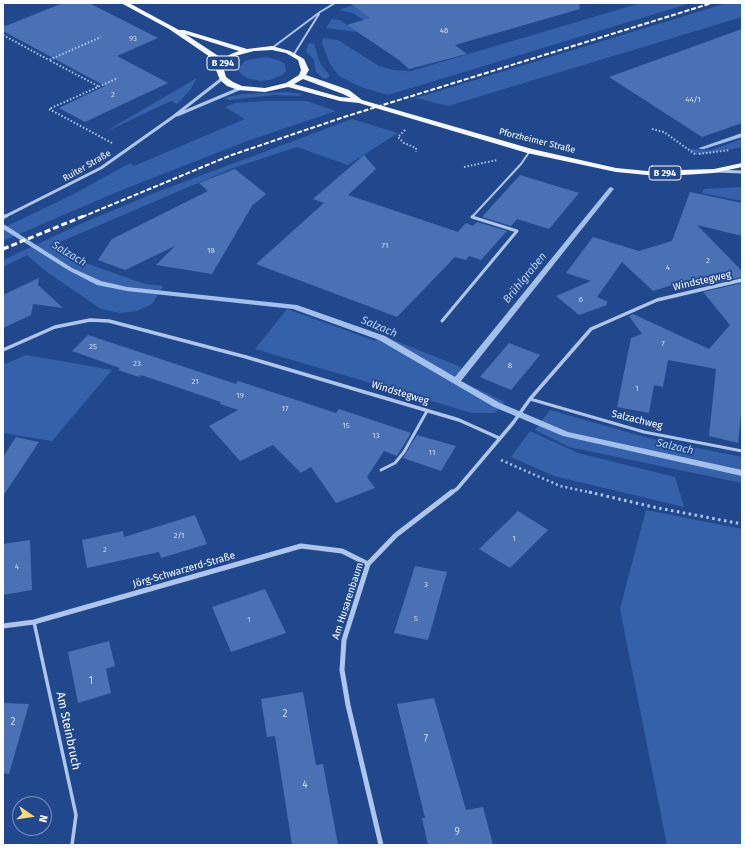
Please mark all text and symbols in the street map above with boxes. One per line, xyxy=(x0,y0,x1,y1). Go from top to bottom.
house number: 46 xyxy=(440,26,448,36)
house number: 93 xyxy=(129,34,137,44)
road number: B 294 xyxy=(207,56,239,70)
house number: 2 xyxy=(111,90,115,100)
house number: 44/1 xyxy=(685,95,701,105)
street label: Pforzheimer Straße xyxy=(498,126,576,156)
street label: Ruiter Straße xyxy=(61,148,113,184)
road number: B 294 xyxy=(649,166,681,180)
water label: Salzach xyxy=(49,239,89,269)
house number: 71 xyxy=(382,241,388,251)
house number: 18 xyxy=(207,246,215,256)
water label: Brühlgraben xyxy=(500,250,550,306)
house number: 2 xyxy=(706,256,710,266)
house number: 4 xyxy=(666,263,670,273)
street label: Windstegweg xyxy=(672,268,732,294)
house number: 6 xyxy=(579,295,583,305)
water label: Salzach xyxy=(359,314,399,340)
house number: 7 xyxy=(661,339,665,349)
house number: 25 xyxy=(89,342,97,352)
house number: 23 xyxy=(133,359,141,369)
house number: 8 xyxy=(508,361,512,371)
house number: 21 xyxy=(191,377,199,387)
street label: Windstegweg xyxy=(370,379,430,407)
house number: 1 xyxy=(635,384,639,394)
house number: 19 xyxy=(236,391,244,401)
house number: 17 xyxy=(281,404,289,414)
street label: Salzachweg xyxy=(610,408,664,432)
house number: 15 xyxy=(342,421,350,431)
house number: 13 xyxy=(372,431,380,441)
water label: Salzach xyxy=(655,436,695,458)
house number: 11 xyxy=(429,448,435,458)
house number: 2/1 xyxy=(173,531,185,541)
house number: 1 xyxy=(512,534,516,544)
house number: 2 xyxy=(103,545,107,555)
street label: Jörg-Schwarzerd-Straße xyxy=(131,550,237,590)
street label: Am Husarenbaum xyxy=(330,561,366,641)
house number: 4 xyxy=(15,562,19,572)
house number: 3 xyxy=(424,580,428,590)
house number: 5 xyxy=(414,614,418,624)
house number: 1 xyxy=(247,615,251,625)
house number: 1 xyxy=(89,675,93,687)
street label: Am Steinbruch xyxy=(53,691,83,771)
house number: 2 xyxy=(283,708,287,720)
house number: 2 xyxy=(11,716,15,728)
house number: 7 xyxy=(424,733,428,745)
house number: 4 xyxy=(302,779,308,791)
north arrow xyxy=(12,796,52,836)
text: N xyxy=(36,814,50,824)
house number: 9 xyxy=(454,826,460,838)

